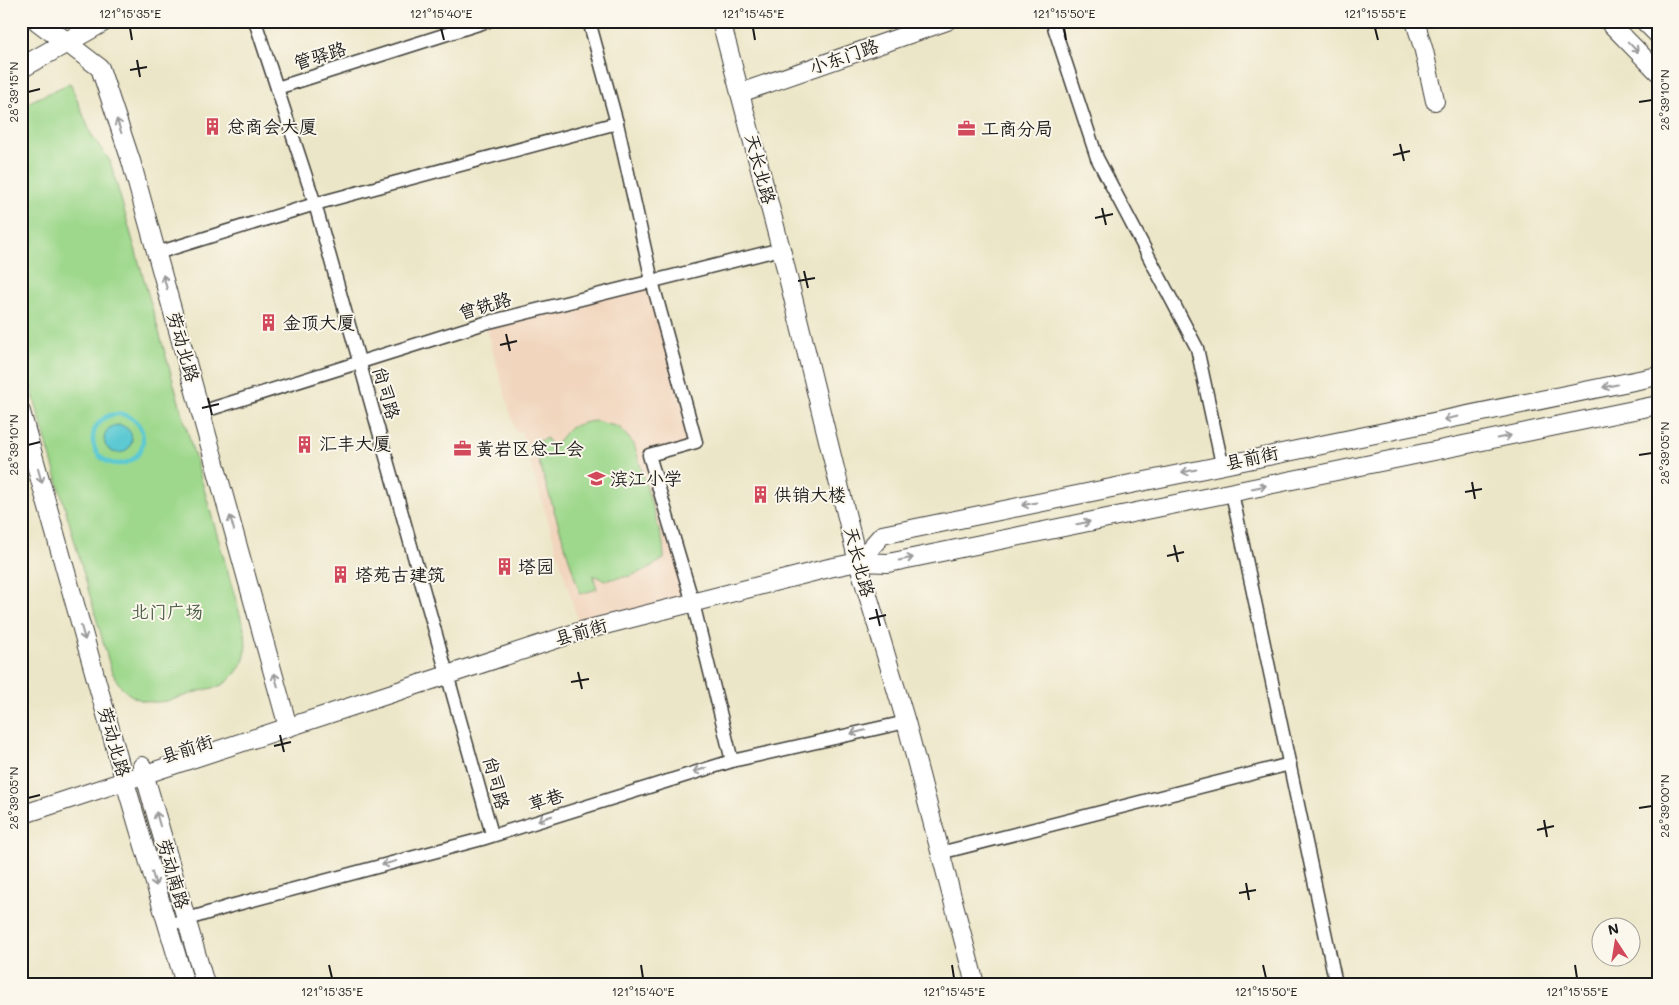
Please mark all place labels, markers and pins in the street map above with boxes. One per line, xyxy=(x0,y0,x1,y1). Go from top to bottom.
place label: 总商会大厦 xyxy=(227,114,317,138)
place label: 工商分局 xyxy=(981,116,1053,140)
building icon: 总商会大厦 xyxy=(203,117,223,137)
office icon: 工商分局 xyxy=(957,119,977,139)
place label: 金顶大厦 xyxy=(283,310,355,334)
building icon: 金顶大厦 xyxy=(259,313,279,333)
place label: 汇丰大厦 xyxy=(319,431,391,455)
building icon: 汇丰大厦 xyxy=(295,434,315,454)
place label: 黄岩区总工会 xyxy=(476,436,584,460)
office icon: 黄岩区总工会 xyxy=(452,439,472,459)
place label: 滨江小学 xyxy=(610,466,682,490)
school or university icon: 滨江小学 xyxy=(586,469,606,489)
place label: 供销大楼 xyxy=(774,482,846,506)
building icon: 供销大楼 xyxy=(750,485,770,505)
place label: 塔园 xyxy=(518,554,554,578)
building icon: 塔园 xyxy=(494,557,514,577)
place label: 塔苑古建筑 xyxy=(355,562,445,586)
building icon: 塔苑古建筑 xyxy=(331,565,351,585)

